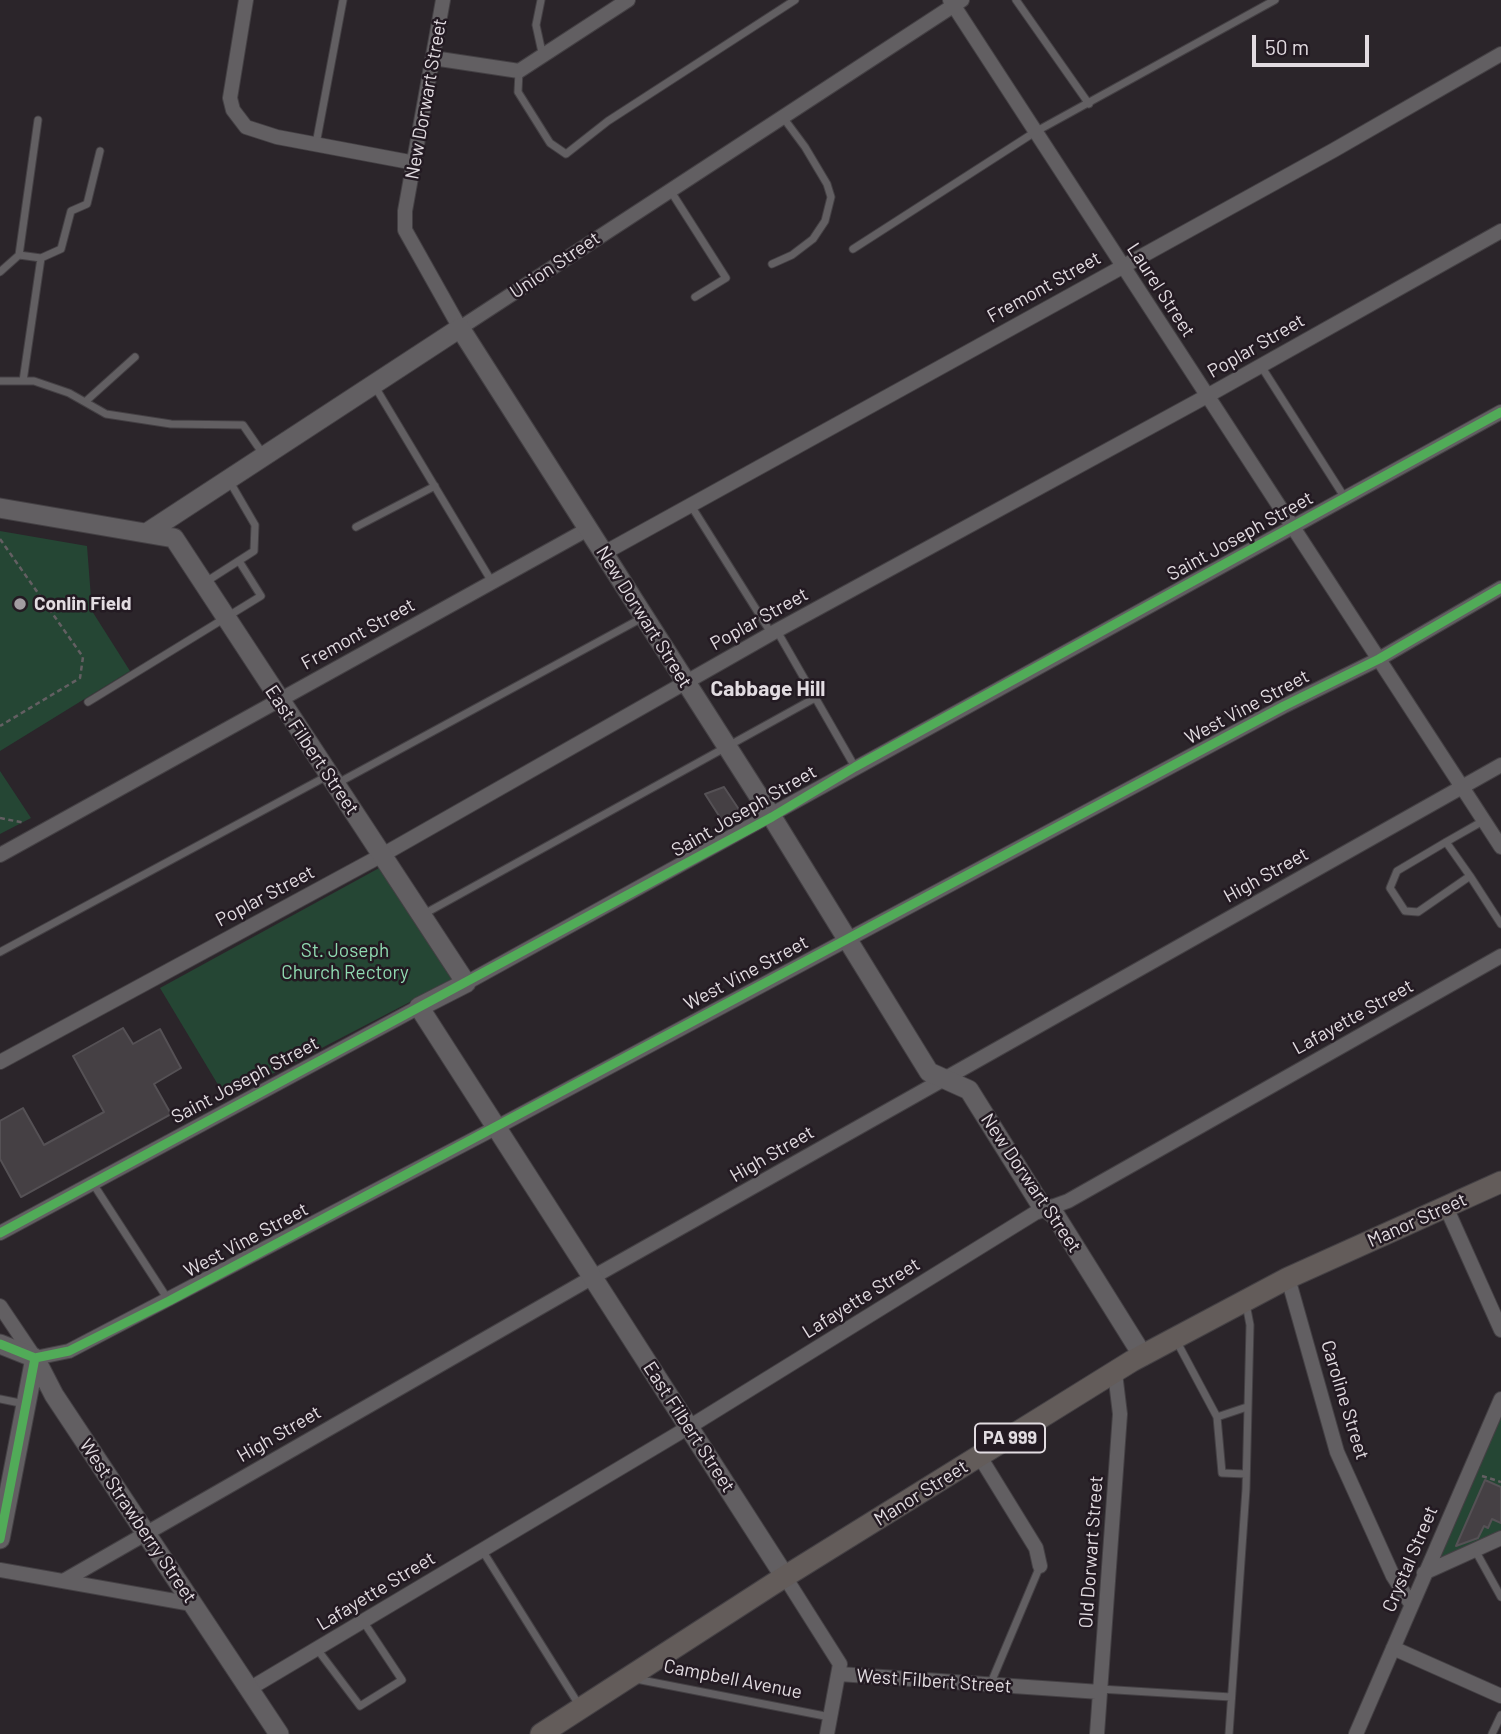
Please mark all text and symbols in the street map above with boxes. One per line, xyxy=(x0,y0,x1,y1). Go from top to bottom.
street label: New Dorwart Street xyxy=(401,17,451,181)
scale bar xyxy=(1256,21,1373,65)
text: 50 m xyxy=(1265,34,1309,59)
street label: Union Street xyxy=(506,227,604,303)
street label: Laurel Street xyxy=(1122,239,1200,341)
street label: Fremont Street xyxy=(983,246,1105,328)
street label: Poplar Street xyxy=(1203,309,1309,383)
street label: Saint Joseph Street xyxy=(1163,486,1317,586)
street label: New Dorwart Street xyxy=(591,542,697,692)
street label: Poplar Street xyxy=(706,583,812,655)
place label: Conlin Field xyxy=(34,593,131,615)
street label: Fremont Street xyxy=(297,593,419,675)
marker: Conlin Field xyxy=(12,596,28,612)
street label: West Vine Street xyxy=(1181,665,1313,749)
district label: Cabbage Hill xyxy=(711,676,825,702)
street label: East Filbert Street xyxy=(260,681,364,819)
street label: Saint Joseph Street xyxy=(667,760,821,862)
street label: High Street xyxy=(1220,842,1312,908)
street label: Poplar Street xyxy=(212,860,318,932)
street label: West Vine Street xyxy=(680,931,812,1015)
park label: St. Joseph Church Rectory xyxy=(281,940,409,984)
street label: Lafayette Street xyxy=(1289,974,1417,1060)
street label: Saint Joseph Street xyxy=(167,1032,323,1128)
street label: New Dorwart Street xyxy=(976,1109,1086,1257)
street label: High Street xyxy=(726,1121,818,1187)
street label: Manor Street xyxy=(1364,1188,1470,1252)
street label: West Vine Street xyxy=(180,1198,312,1282)
street label: Lafayette Street xyxy=(798,1253,924,1343)
street label: Caroline Street xyxy=(1316,1338,1374,1462)
street label: East Filbert Street xyxy=(638,1357,740,1497)
street label: High Street xyxy=(233,1401,325,1467)
road number: PA 999 xyxy=(975,1423,1045,1452)
street label: West Strawberry Street xyxy=(75,1435,201,1607)
street label: Manor Street xyxy=(870,1455,972,1531)
street label: Old Dorwart Street xyxy=(1074,1475,1108,1629)
street label: Crystal Street xyxy=(1377,1503,1443,1615)
street label: Lafayette Street xyxy=(313,1547,439,1635)
street label: Campbell Avenue xyxy=(662,1654,804,1704)
street label: West Filbert Street xyxy=(856,1664,1012,1698)

